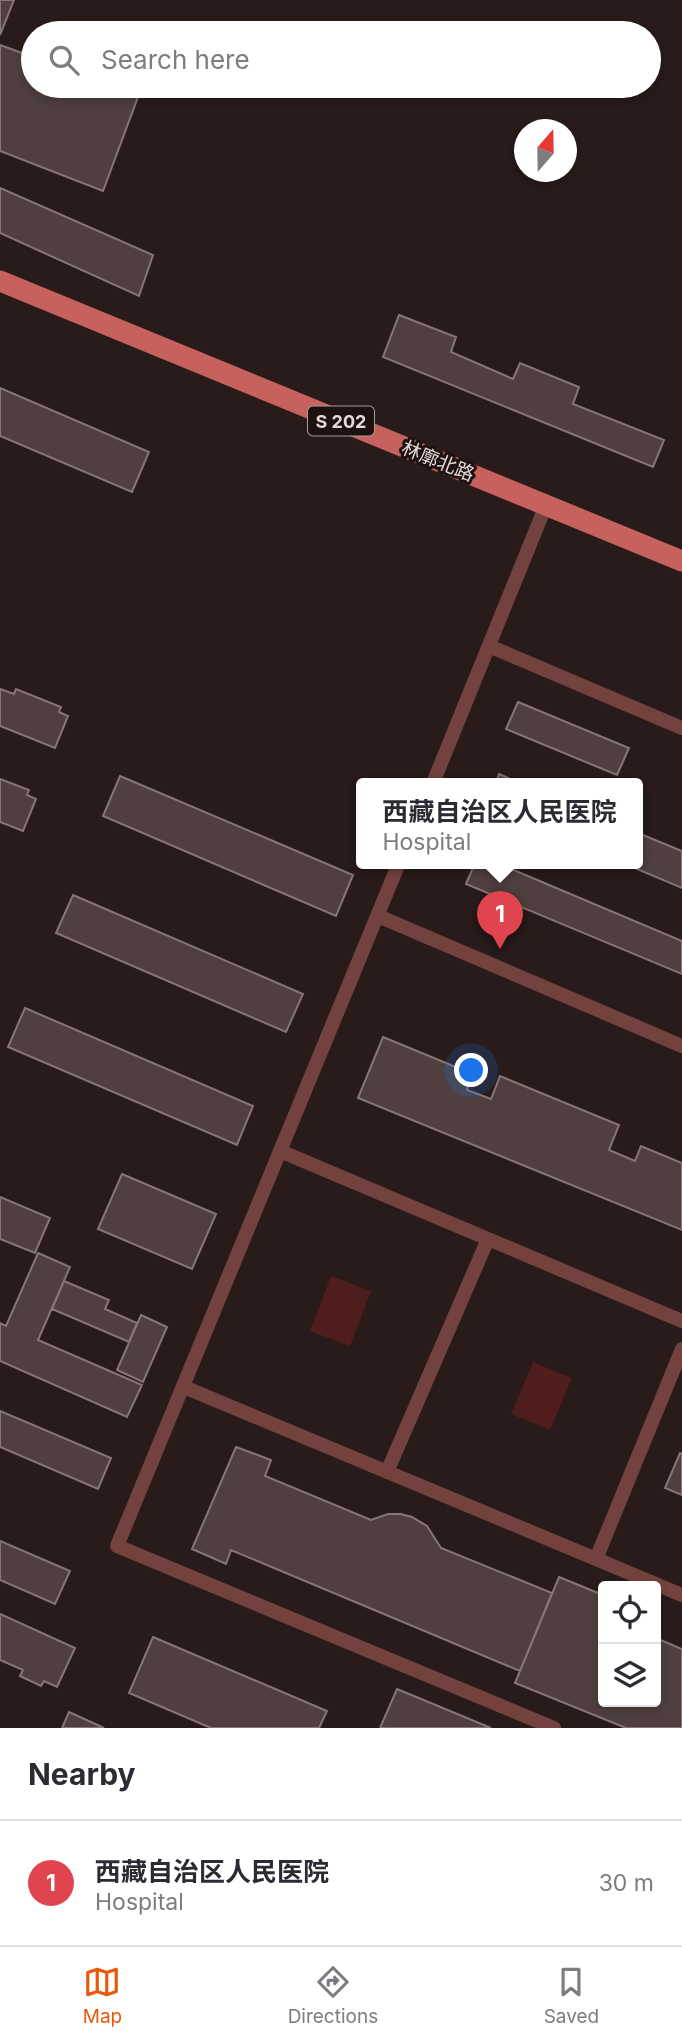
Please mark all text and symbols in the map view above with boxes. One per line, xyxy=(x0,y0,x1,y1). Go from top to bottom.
search box xyxy=(21,21,661,98)
icon: search xyxy=(45,41,83,79)
text: Search here xyxy=(101,44,250,75)
north arrow xyxy=(514,119,577,182)
road number: S 202 xyxy=(308,407,374,436)
street label: 林廓北路 xyxy=(398,436,478,486)
popup xyxy=(356,778,643,869)
text: 西藏自治区人民医院 xyxy=(382,796,617,827)
text: Hospital xyxy=(382,828,471,856)
pin: 1 xyxy=(477,891,523,949)
your location xyxy=(454,1053,488,1087)
map controls xyxy=(598,1581,661,1707)
button: locate xyxy=(598,1581,661,1644)
button: layers xyxy=(598,1644,661,1707)
text: Nearby xyxy=(28,1756,136,1792)
text: 西藏自治区人民医院 xyxy=(95,1856,329,1887)
text: 1 xyxy=(46,1869,56,1897)
text: 30 m xyxy=(599,1869,654,1897)
text: Hospital xyxy=(95,1888,184,1916)
tab: Map xyxy=(83,1963,122,2028)
tab: Directions xyxy=(288,1963,378,2028)
tab: Saved xyxy=(544,1963,599,2028)

